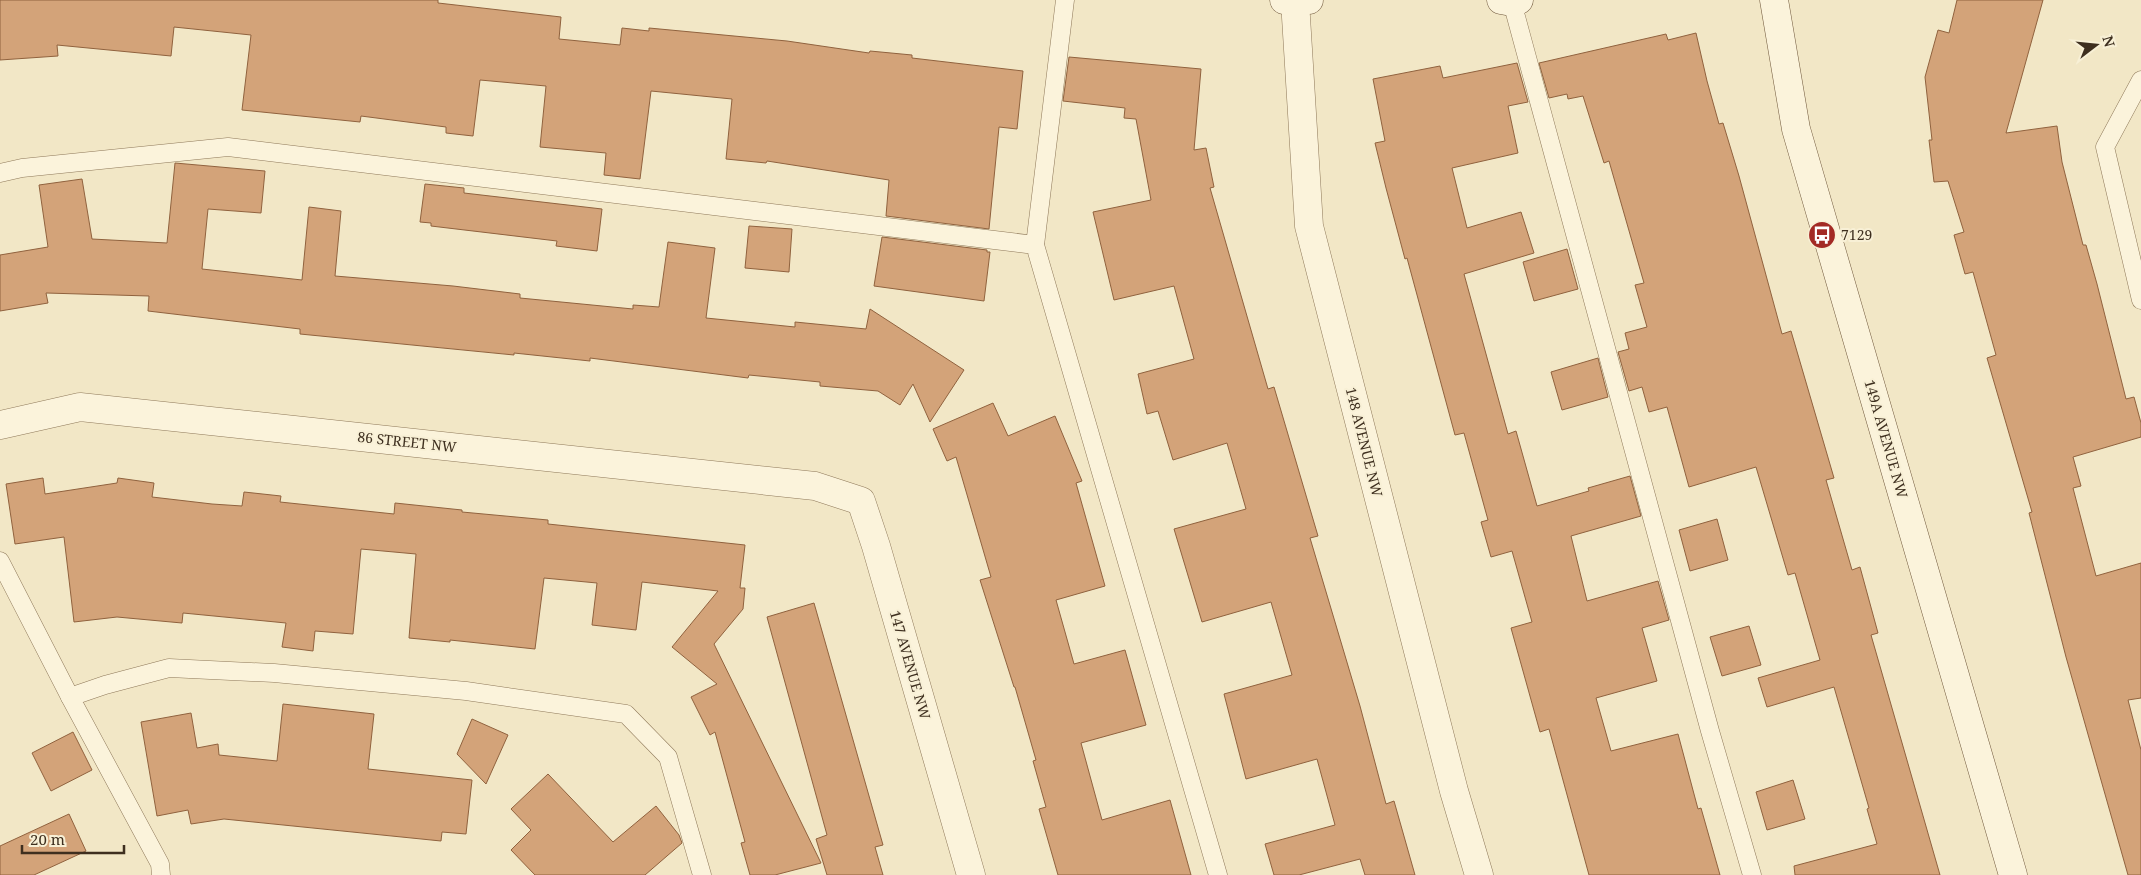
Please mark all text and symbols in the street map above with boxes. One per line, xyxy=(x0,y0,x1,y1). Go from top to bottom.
north arrow xyxy=(2071,20,2121,70)
text: N xyxy=(2098,33,2120,49)
bus stop icon: 7129 xyxy=(1807,220,1837,250)
place label: 7129 xyxy=(1841,225,1872,244)
street label: 149A AVENUE NW xyxy=(1860,377,1913,501)
street label: 148 AVENUE NW xyxy=(1342,385,1387,499)
street label: 86 STREET NW xyxy=(357,427,458,456)
street label: 147 AVENUE NW xyxy=(886,608,935,722)
scale bar xyxy=(22,822,125,854)
text: 20 m xyxy=(30,829,65,849)

